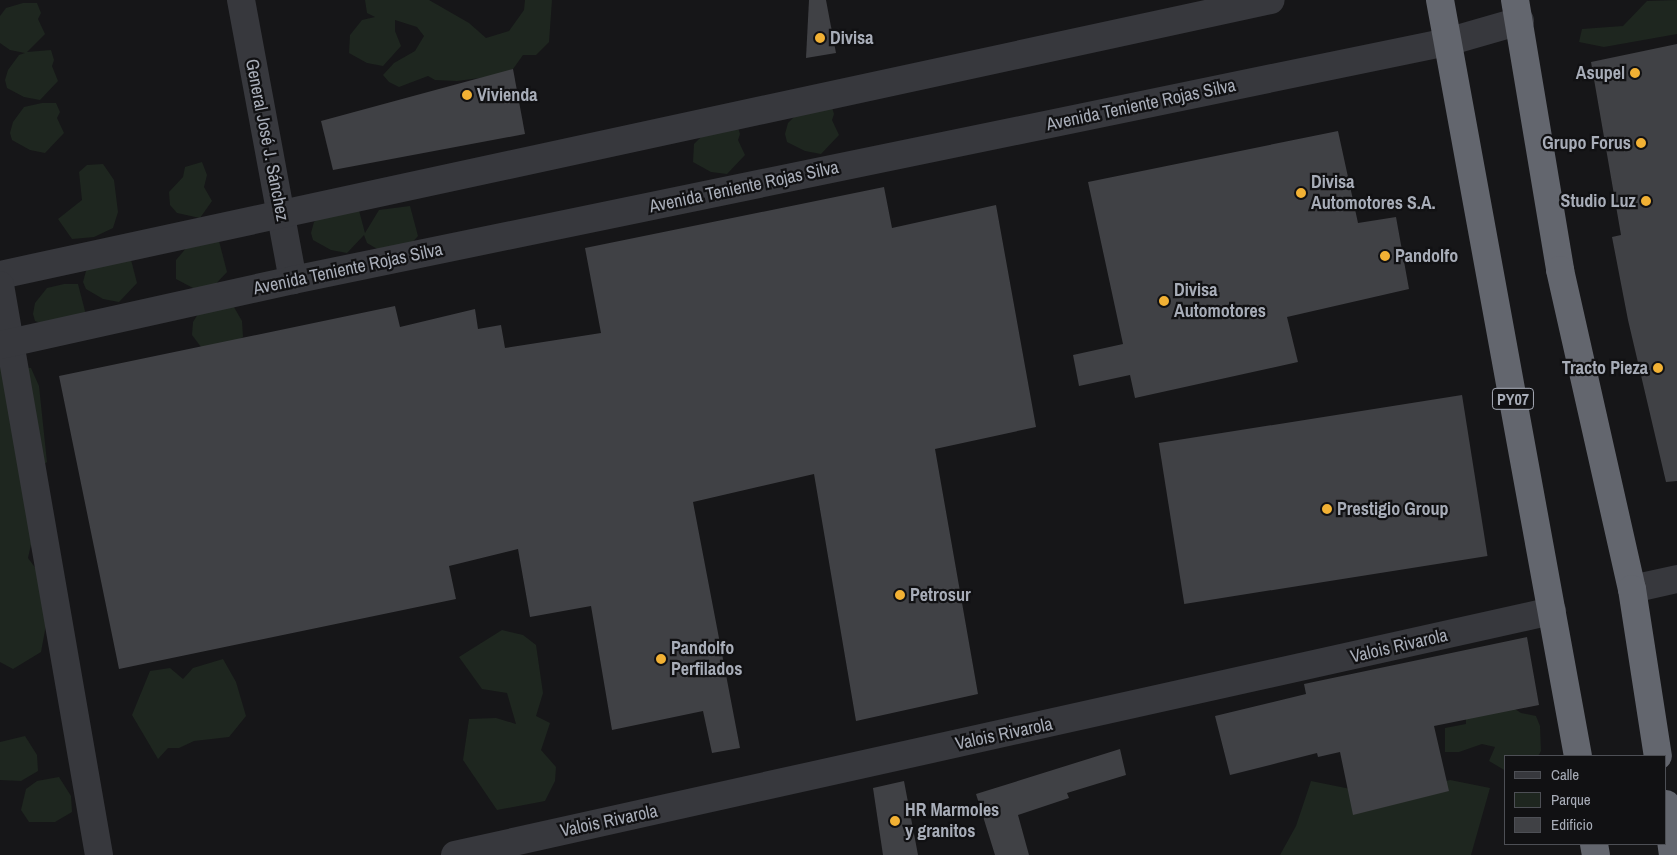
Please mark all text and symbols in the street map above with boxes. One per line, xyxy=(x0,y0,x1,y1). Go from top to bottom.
place label: Divisa xyxy=(830,27,873,49)
marker: Divisa xyxy=(814,32,826,44)
street label: General José J. Sánchez xyxy=(241,57,293,223)
place label: Asupel xyxy=(1576,62,1625,84)
marker: Asupel xyxy=(1629,67,1641,79)
street label: Avenida Teniente Rojas Silva xyxy=(1044,74,1238,136)
place label: Vivienda xyxy=(477,84,537,106)
marker: Vivienda xyxy=(461,89,473,101)
place label: Grupo Forus xyxy=(1542,132,1631,154)
marker: Grupo Forus xyxy=(1635,137,1647,149)
street label: Avenida Teniente Rojas Silva xyxy=(647,156,841,218)
place label: Divisa Automotores S.A. xyxy=(1311,172,1436,214)
marker: Divisa Automotores S.A. xyxy=(1295,187,1307,199)
place label: Studio Luz xyxy=(1561,190,1636,212)
marker: Studio Luz xyxy=(1640,195,1652,207)
street label: Avenida Teniente Rojas Silva xyxy=(251,238,445,300)
place label: Pandolfo xyxy=(1395,245,1458,267)
marker: Pandolfo xyxy=(1379,250,1391,262)
place label: Divisa Automotores xyxy=(1174,280,1266,322)
marker: Divisa Automotores xyxy=(1158,295,1170,307)
place label: Tracto Pieza xyxy=(1562,357,1648,379)
marker: Tracto Pieza xyxy=(1652,362,1664,374)
road number: PY07 xyxy=(1492,386,1534,412)
place label: Prestigio Group xyxy=(1337,498,1449,520)
marker: Prestigio Group xyxy=(1321,503,1333,515)
place label: Petrosur xyxy=(910,584,971,606)
marker: Petrosur xyxy=(894,589,906,601)
street label: Valois Rivarola xyxy=(1348,624,1450,668)
place label: Pandolfo Perfilados xyxy=(671,638,742,681)
marker: Pandolfo Perfilados xyxy=(655,653,667,665)
street label: Valois Rivarola xyxy=(953,713,1055,755)
legend xyxy=(1504,755,1667,845)
text: Calle xyxy=(1551,764,1579,785)
text: Parque xyxy=(1551,789,1591,810)
street label: Valois Rivarola xyxy=(558,800,660,842)
place label: HR Marmoles y granitos xyxy=(905,800,999,842)
text: Edificio xyxy=(1551,814,1593,835)
marker: HR Marmoles y granitos xyxy=(889,815,901,827)

